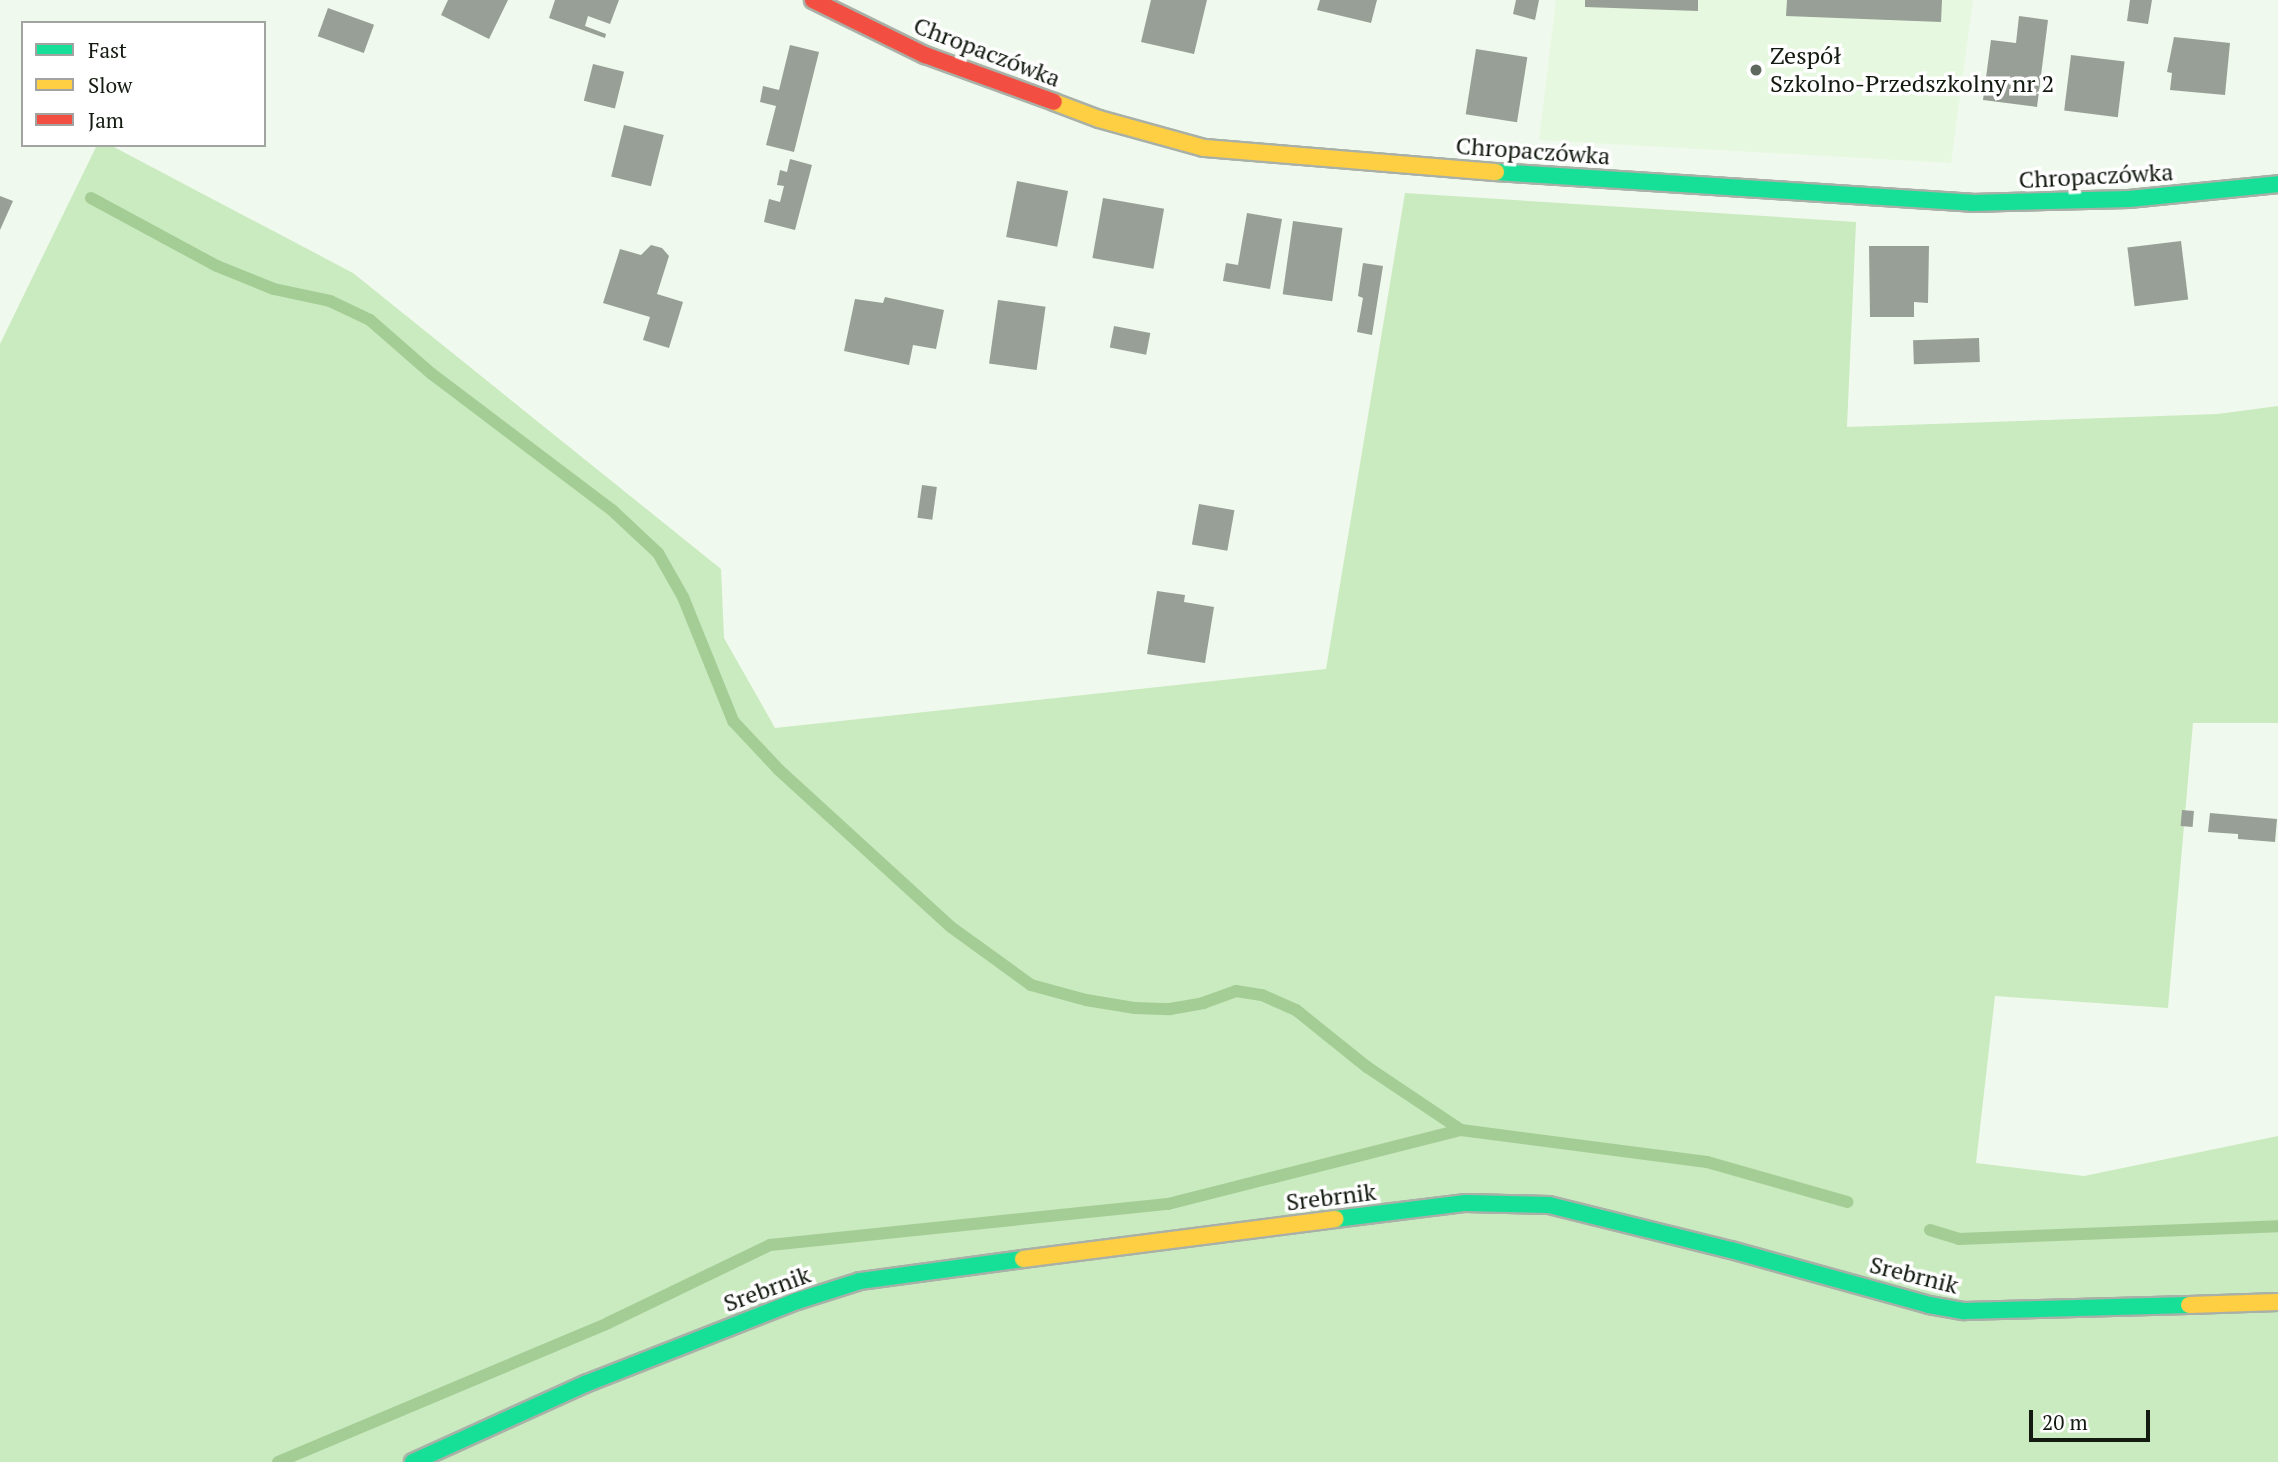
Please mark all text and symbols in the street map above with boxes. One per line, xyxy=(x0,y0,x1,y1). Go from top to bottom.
street label: Chropaczówka xyxy=(910,11,1064,93)
legend xyxy=(21,21,266,147)
text: Fast xyxy=(88,36,127,64)
place label: Zespół Szkolno-Przedszkolny nr 2 xyxy=(1770,42,2054,98)
marker: Zespół Szkolno-Przedszkolny nr 2 xyxy=(1748,62,1764,78)
text: Slow xyxy=(88,71,132,99)
text: Jam xyxy=(88,106,124,134)
street label: Chropaczówka xyxy=(1455,131,1611,171)
street label: Chropaczówka xyxy=(2018,158,2174,194)
street label: Srebrnik xyxy=(1284,1177,1378,1217)
street label: Srebrnik xyxy=(1867,1250,1961,1300)
street label: Srebrnik xyxy=(720,1260,814,1318)
scale bar xyxy=(2033,1396,2154,1440)
text: 20 m xyxy=(2042,1408,2088,1436)

